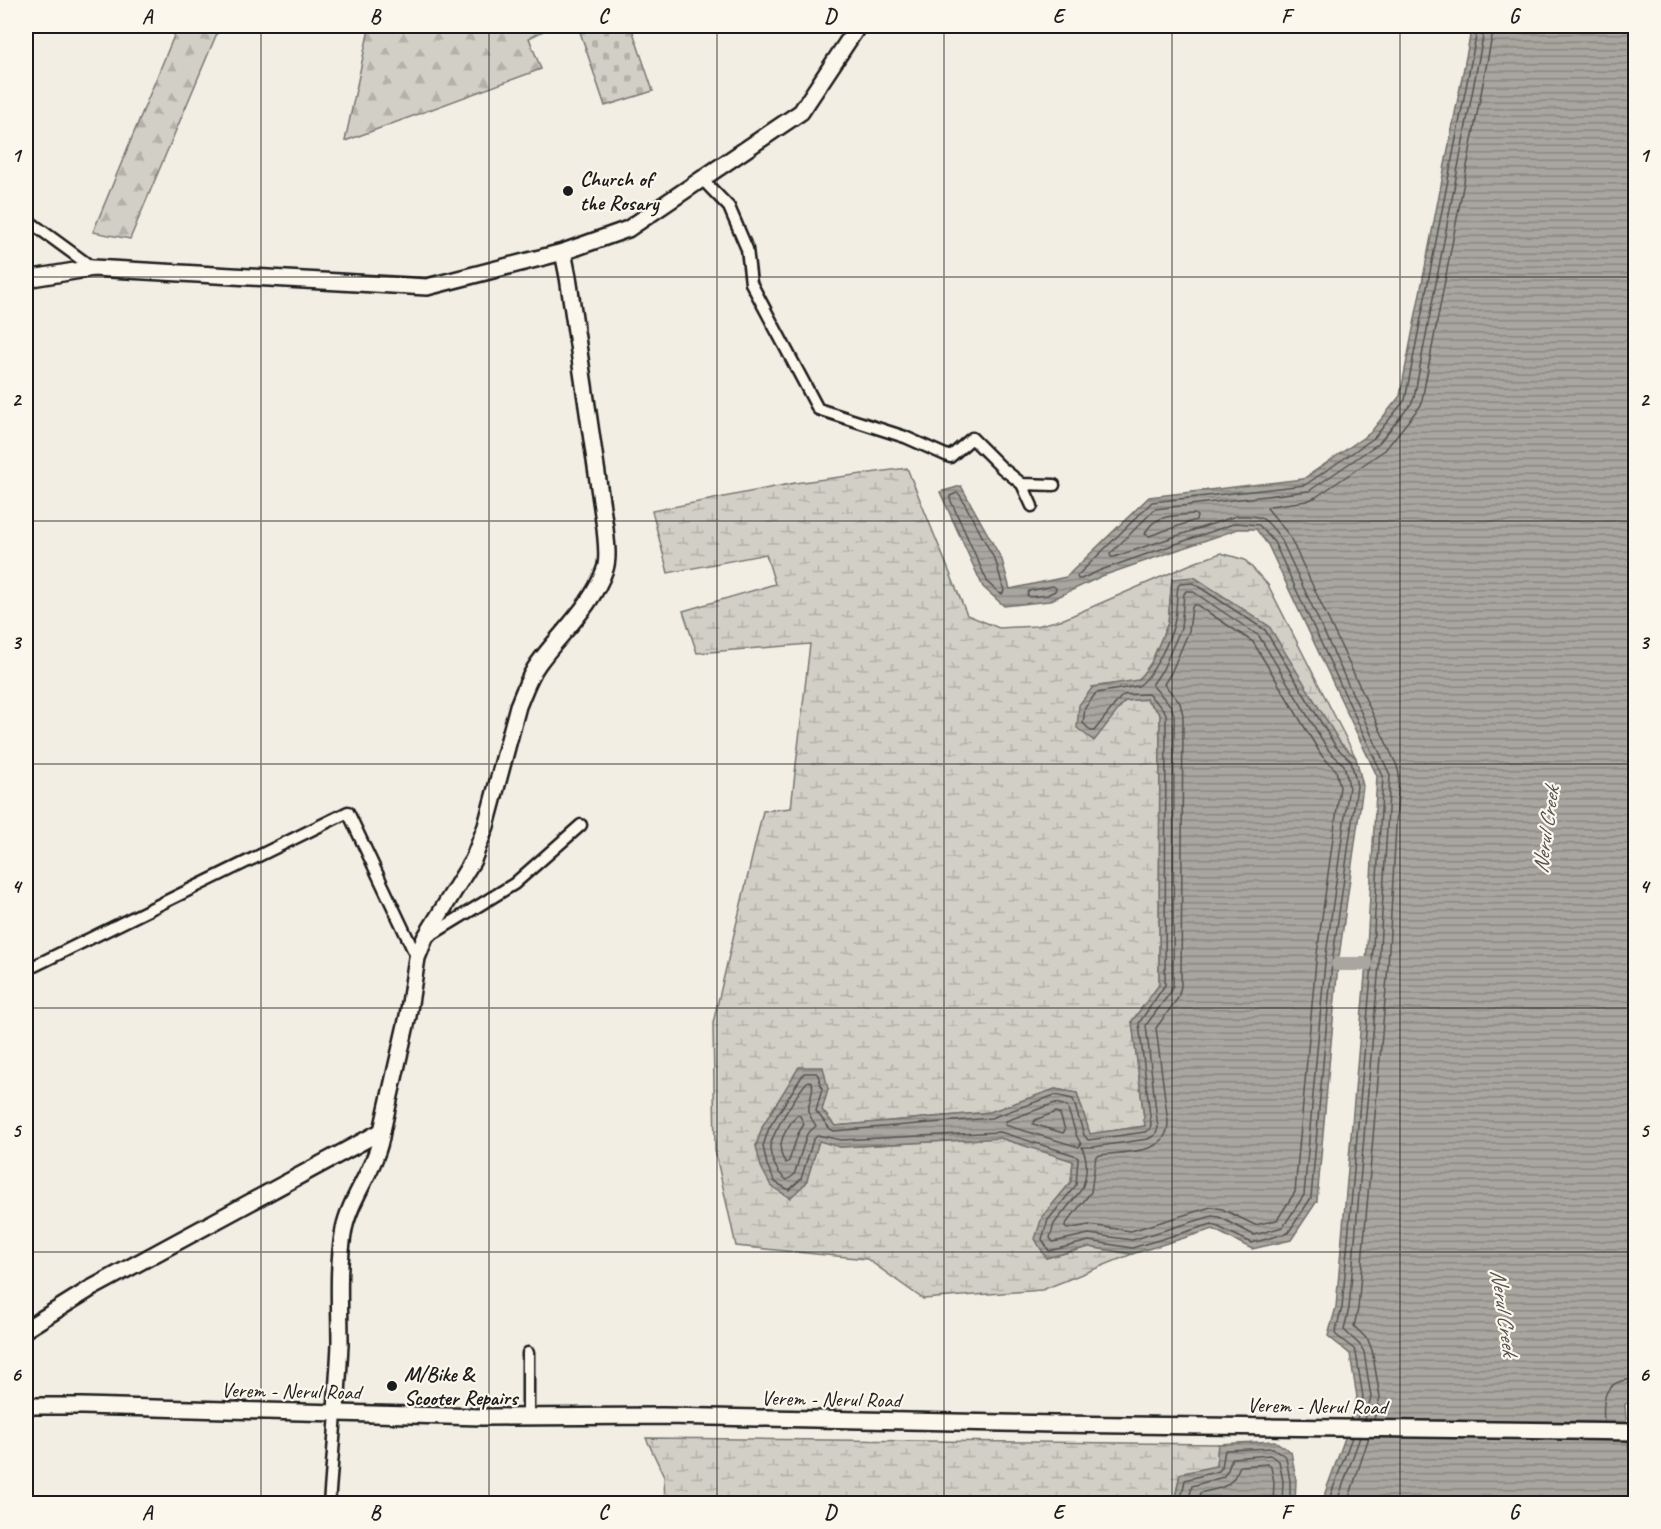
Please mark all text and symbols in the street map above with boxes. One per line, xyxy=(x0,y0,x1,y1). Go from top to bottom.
text: A xyxy=(142,4,154,29)
text: B xyxy=(370,4,382,29)
text: C xyxy=(598,4,610,29)
text: D xyxy=(824,4,838,29)
text: E xyxy=(1053,4,1067,29)
text: F xyxy=(1281,4,1295,29)
text: G xyxy=(1509,4,1522,29)
text: 1 xyxy=(12,143,23,168)
text: 1 xyxy=(1640,143,1651,168)
place label: Church of the Rosary xyxy=(580,166,660,217)
marker: Church of the Rosary xyxy=(561,184,575,198)
text: 2 xyxy=(12,387,23,412)
text: 2 xyxy=(1640,387,1651,412)
text: 3 xyxy=(12,630,23,655)
text: 3 xyxy=(1640,630,1651,655)
water label: Nerul Creek xyxy=(1526,781,1566,875)
text: 4 xyxy=(12,874,24,899)
text: 4 xyxy=(1640,874,1652,899)
text: 5 xyxy=(12,1118,23,1143)
text: 5 xyxy=(1640,1118,1651,1143)
water label: Nerul Creek xyxy=(1484,1267,1524,1361)
place label: M/Bike & Scooter Repairs xyxy=(404,1361,520,1411)
text: 6 xyxy=(11,1362,22,1387)
text: 6 xyxy=(1639,1362,1650,1387)
street label: Verem - Nerul Road xyxy=(221,1377,364,1405)
marker: M/Bike & Scooter Repairs xyxy=(385,1379,399,1393)
street label: Verem - Nerul Road xyxy=(761,1385,904,1413)
street label: Verem - Nerul Road xyxy=(1247,1392,1390,1420)
text: A xyxy=(142,1500,154,1525)
text: B xyxy=(370,1500,382,1525)
text: C xyxy=(598,1500,610,1525)
text: D xyxy=(824,1500,838,1525)
text: E xyxy=(1053,1500,1067,1525)
text: F xyxy=(1281,1500,1295,1525)
text: G xyxy=(1509,1500,1522,1525)

